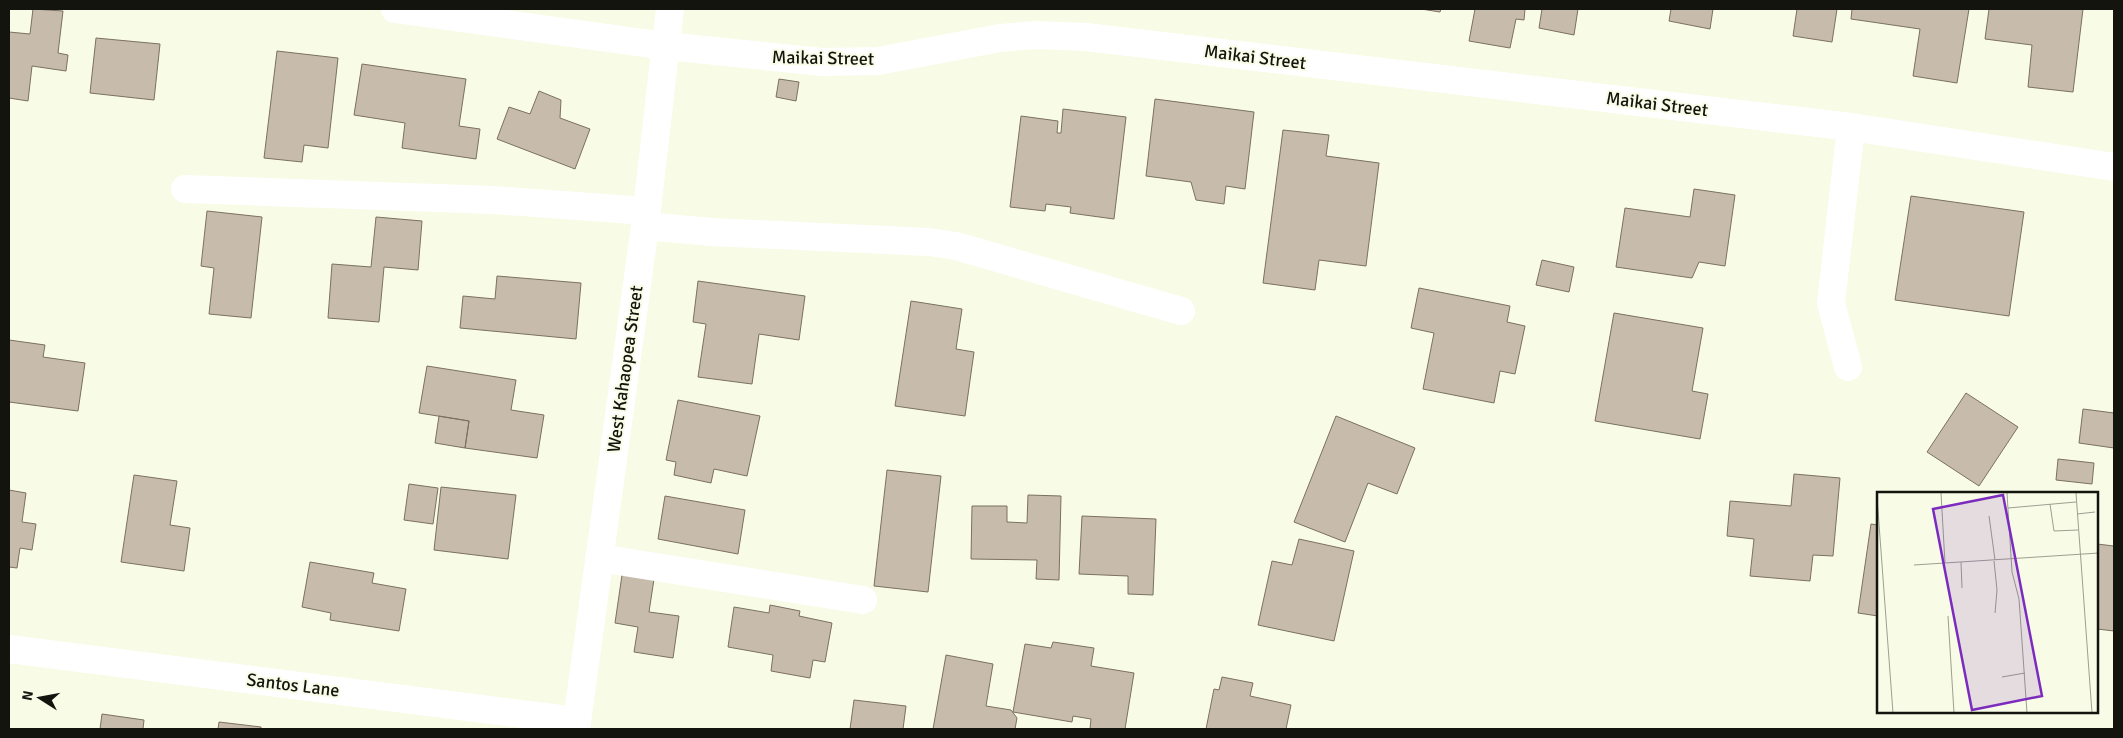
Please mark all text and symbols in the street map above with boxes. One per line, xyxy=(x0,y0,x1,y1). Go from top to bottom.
street label: Maikai Street xyxy=(1203,40,1307,74)
street label: Maikai Street xyxy=(772,46,874,70)
street label: Maikai Street xyxy=(1605,87,1709,121)
street label: West Kahaopea Street xyxy=(602,284,648,454)
inset map xyxy=(1877,492,2098,713)
street label: Santos Lane xyxy=(245,668,341,702)
north arrow xyxy=(15,673,65,723)
text: N xyxy=(18,689,37,702)

